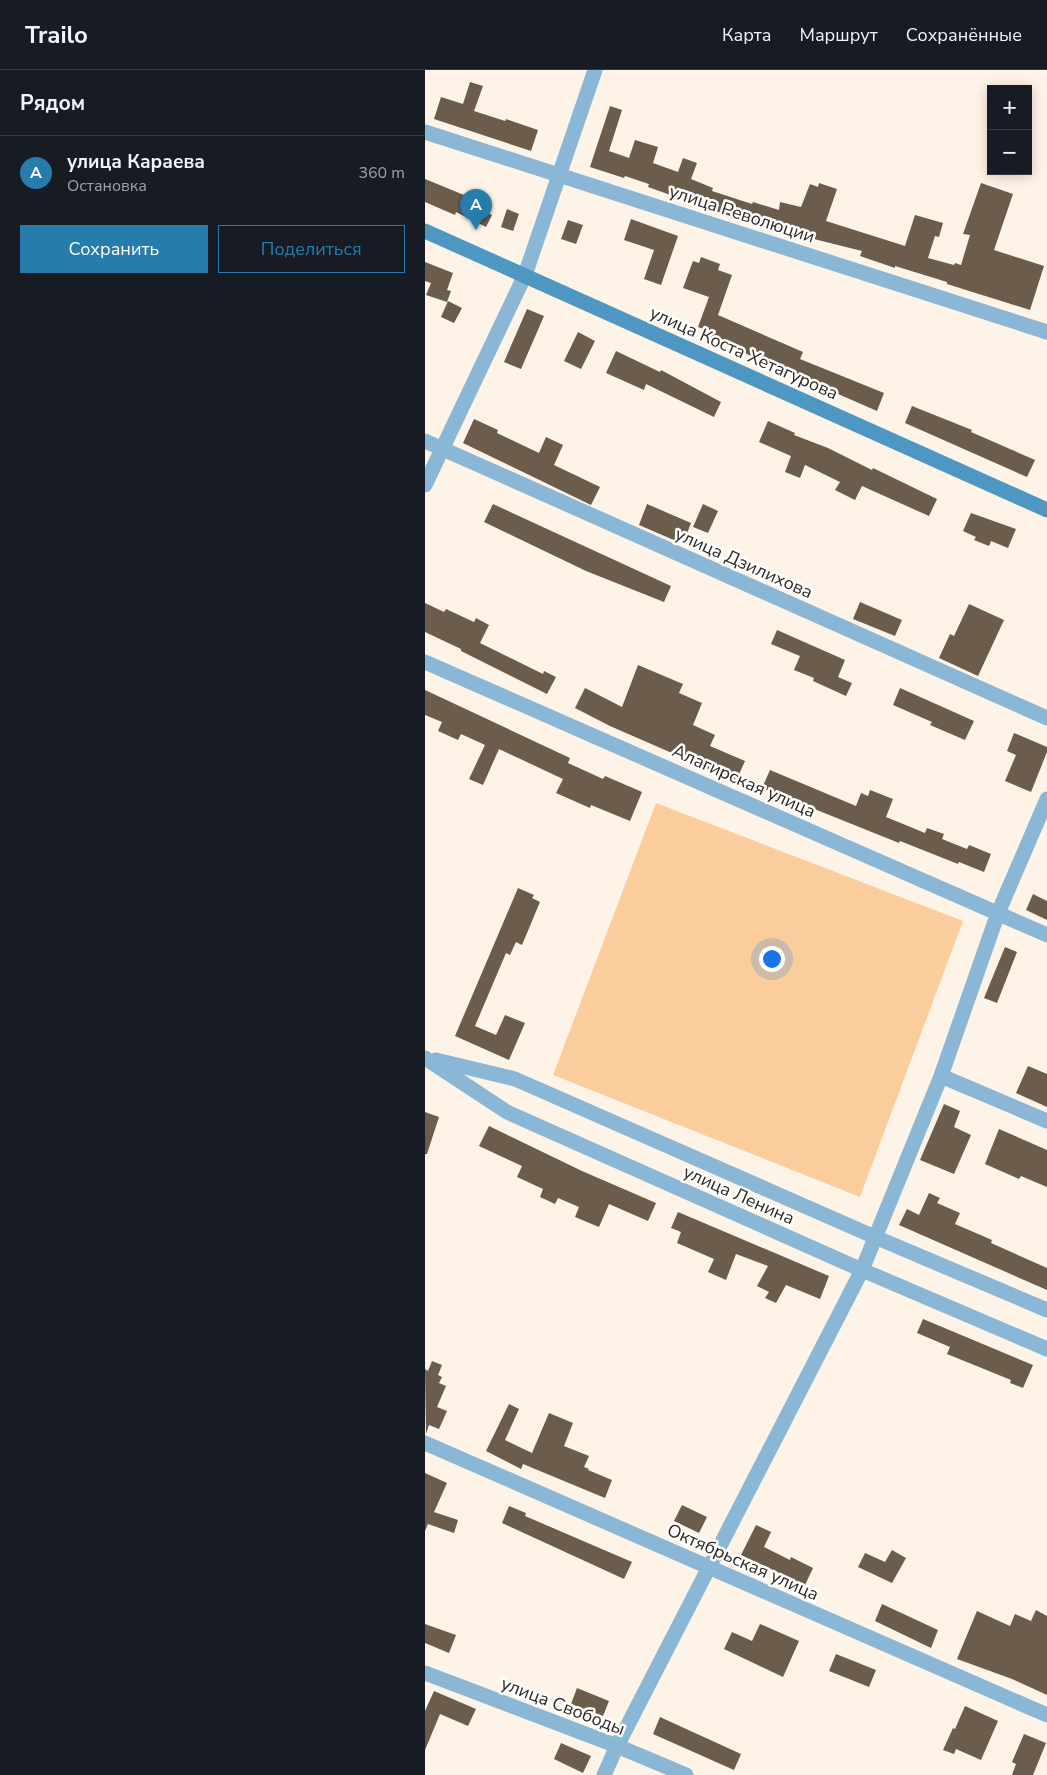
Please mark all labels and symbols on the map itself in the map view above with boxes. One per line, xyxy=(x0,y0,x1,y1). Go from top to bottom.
street label: улица Революции xyxy=(666,179,818,249)
pin: A xyxy=(460,189,492,230)
street label: улица Коста Хетагурова xyxy=(646,301,842,405)
street label: улица Дзилихова xyxy=(671,522,817,604)
street label: Алагирская улица xyxy=(669,739,819,823)
your location xyxy=(759,946,785,972)
street label: улица Ленина xyxy=(680,1160,798,1230)
street label: Октябрьская улица xyxy=(663,1518,823,1606)
street label: улица Свободы xyxy=(497,1671,629,1741)

